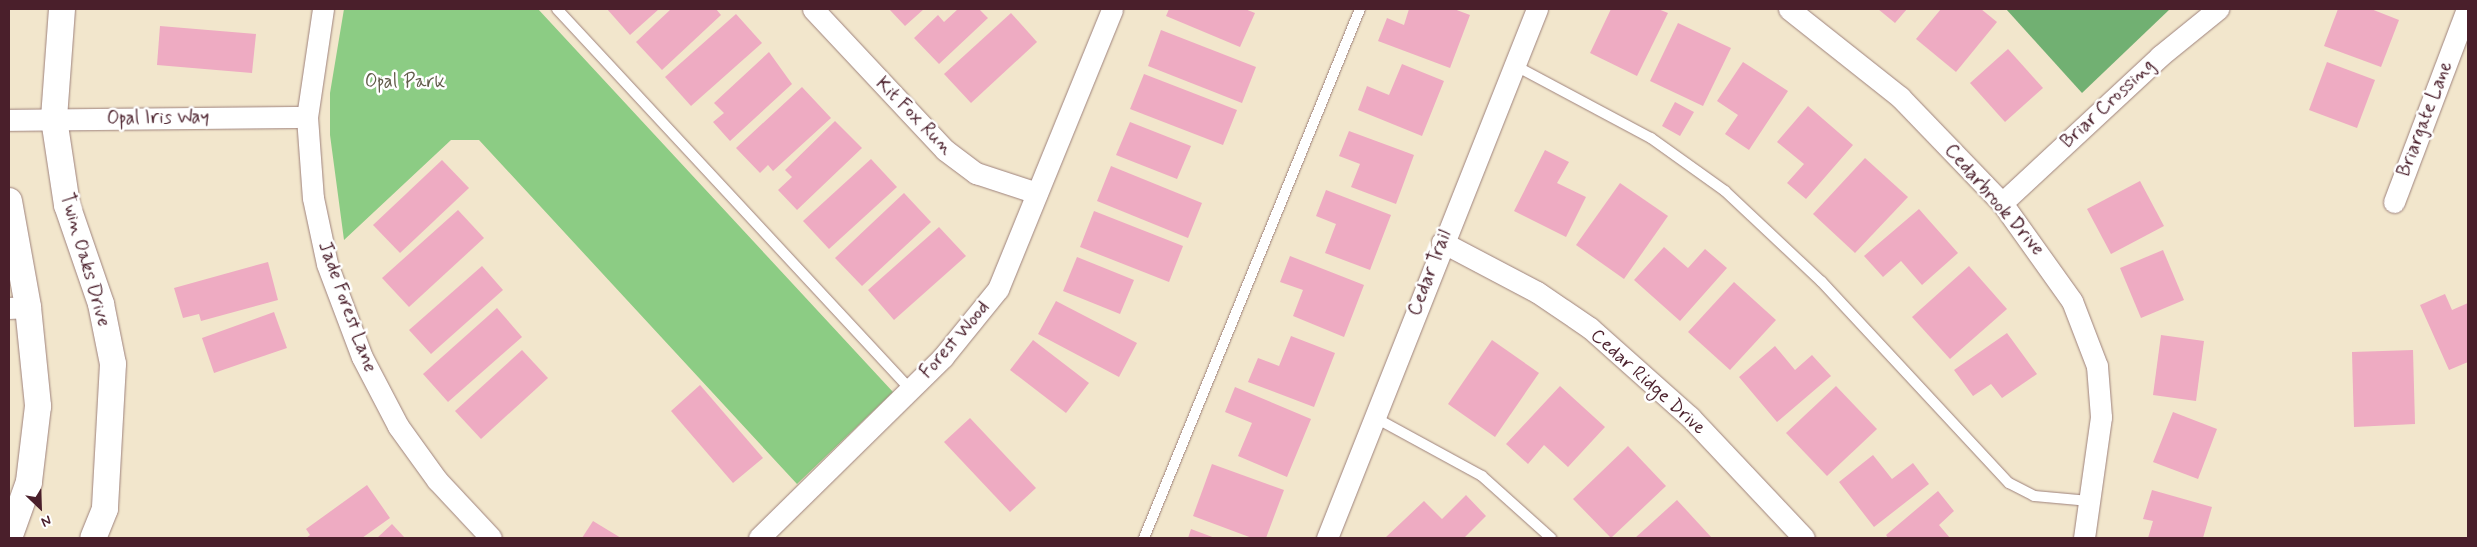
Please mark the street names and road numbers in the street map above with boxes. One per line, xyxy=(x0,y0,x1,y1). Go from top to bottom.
street label: Briar Crossing xyxy=(2056,55,2160,153)
street label: Briargate Lane xyxy=(2392,57,2458,181)
street label: Kit Fox Run xyxy=(873,75,955,157)
street label: Opal Iris Way xyxy=(103,106,213,130)
street label: Cedarbrook Drive xyxy=(1940,140,2048,260)
street label: Twin Oaks Drive xyxy=(55,192,115,328)
street label: Cedar Trail xyxy=(1403,227,1457,319)
street label: Jade Forest Lane xyxy=(313,238,381,376)
street label: Forest Wood xyxy=(915,297,995,383)
street label: Cedar Ridge Drive xyxy=(1586,325,1710,439)

